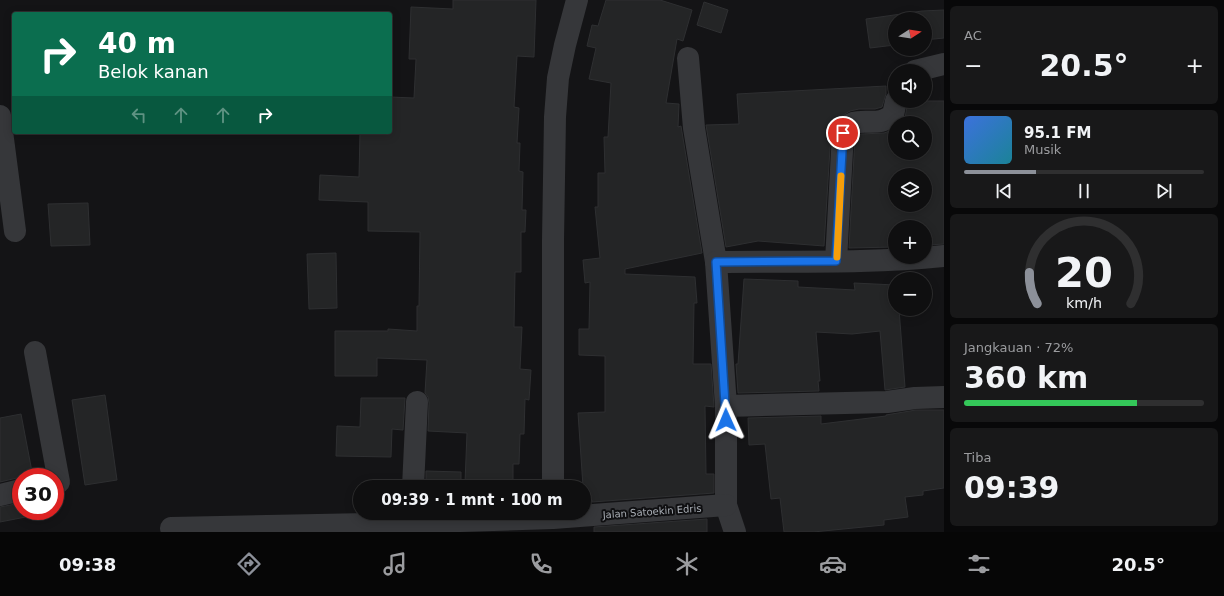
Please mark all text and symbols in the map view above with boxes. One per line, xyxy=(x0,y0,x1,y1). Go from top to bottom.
north arrow xyxy=(888,12,932,56)
map controls xyxy=(888,12,932,316)
text: 40 m xyxy=(98,27,176,60)
icon: right xyxy=(32,28,84,80)
text: AC xyxy=(964,28,982,43)
text: 20.5° xyxy=(1039,48,1129,83)
text: − xyxy=(964,53,982,78)
text: + xyxy=(1186,53,1204,78)
text: Belok kanan xyxy=(98,61,209,82)
button: sound xyxy=(888,64,932,108)
icon: left xyxy=(128,104,150,126)
icon: ahead xyxy=(170,104,192,126)
icon: ahead xyxy=(212,104,234,126)
icon: right xyxy=(254,104,276,126)
pin xyxy=(826,116,860,150)
button: search xyxy=(888,116,932,160)
icon: arrive xyxy=(832,122,854,144)
text: 95.1 FM xyxy=(1024,124,1091,142)
text: Musik xyxy=(1024,142,1061,157)
button: layers xyxy=(888,168,932,212)
icon: previous xyxy=(993,180,1015,202)
icon: pause xyxy=(1073,180,1095,202)
icon: next xyxy=(1153,180,1175,202)
button: + xyxy=(888,220,932,264)
text: 20 xyxy=(1055,248,1113,297)
button: − xyxy=(888,272,932,316)
text: km/h xyxy=(1066,295,1102,311)
text: Jangkauan · 72% xyxy=(964,340,1073,355)
text: 360 km xyxy=(964,360,1088,395)
position arrow xyxy=(705,399,747,441)
text: Tiba xyxy=(964,450,991,465)
speed limit sign: 30 xyxy=(12,468,64,520)
text: 09:39 xyxy=(964,470,1060,505)
text: 09:39 · 1 mnt · 100 m xyxy=(381,491,563,509)
street label: Jalan Satoekin Edris xyxy=(601,503,702,521)
icon: directions xyxy=(235,550,263,578)
icon: music xyxy=(381,550,409,578)
icon: phone xyxy=(527,550,555,578)
icon: climate xyxy=(673,550,701,578)
icon: car xyxy=(819,550,847,578)
icon: filters xyxy=(965,550,993,578)
text: 09:38 xyxy=(59,554,116,575)
text: 20.5° xyxy=(1111,554,1165,575)

